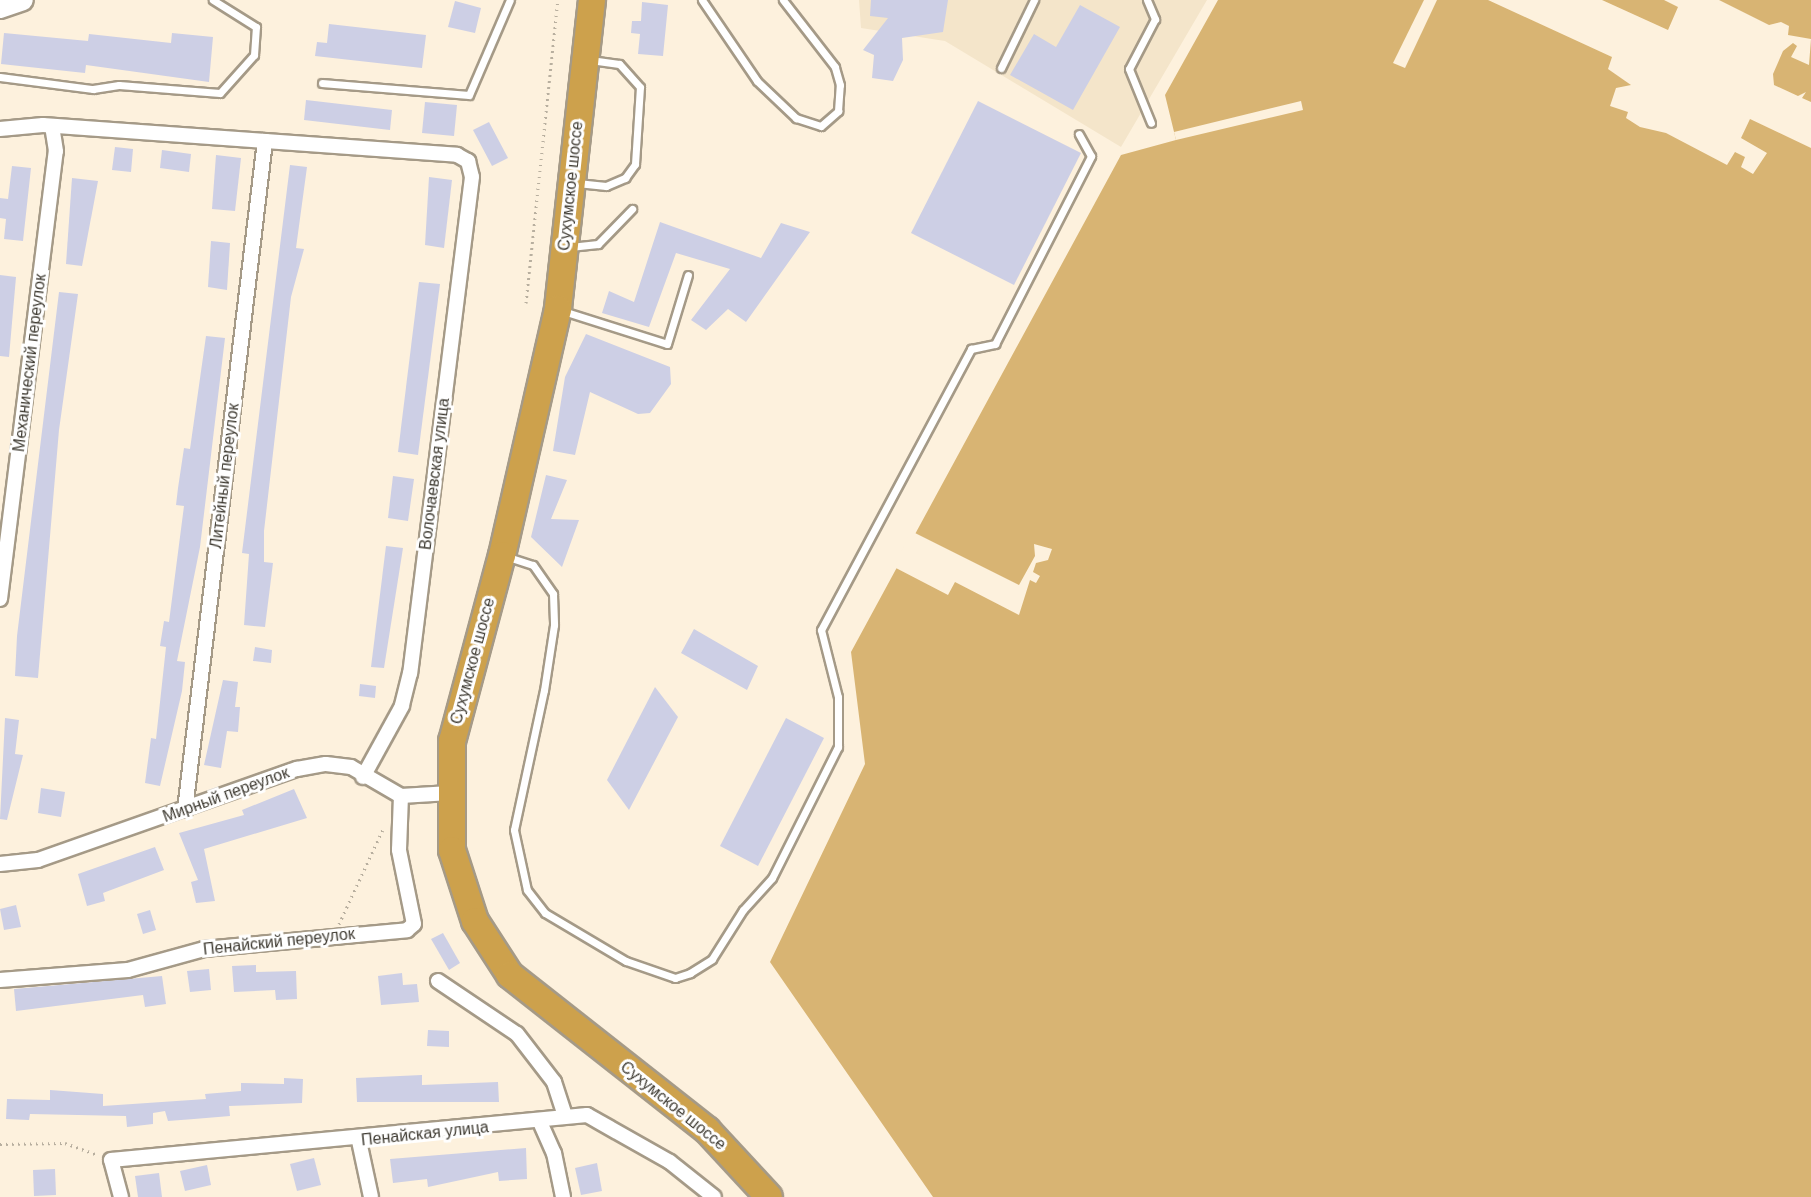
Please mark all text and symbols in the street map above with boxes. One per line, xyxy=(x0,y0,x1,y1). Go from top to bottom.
street label: Сухумское шоссе xyxy=(555,120,587,252)
street label: Механический переулок xyxy=(10,273,50,453)
street label: Волочаевская улица xyxy=(416,397,454,551)
street label: Литейный переулок xyxy=(207,402,243,550)
street label: Сухумское шоссе xyxy=(447,596,499,726)
street label: Мирный переулок xyxy=(160,763,292,827)
street label: Пенайский переулок xyxy=(202,924,356,960)
street label: Сухумское шоссе xyxy=(616,1058,730,1154)
street label: Пенайская улица xyxy=(360,1118,490,1150)

